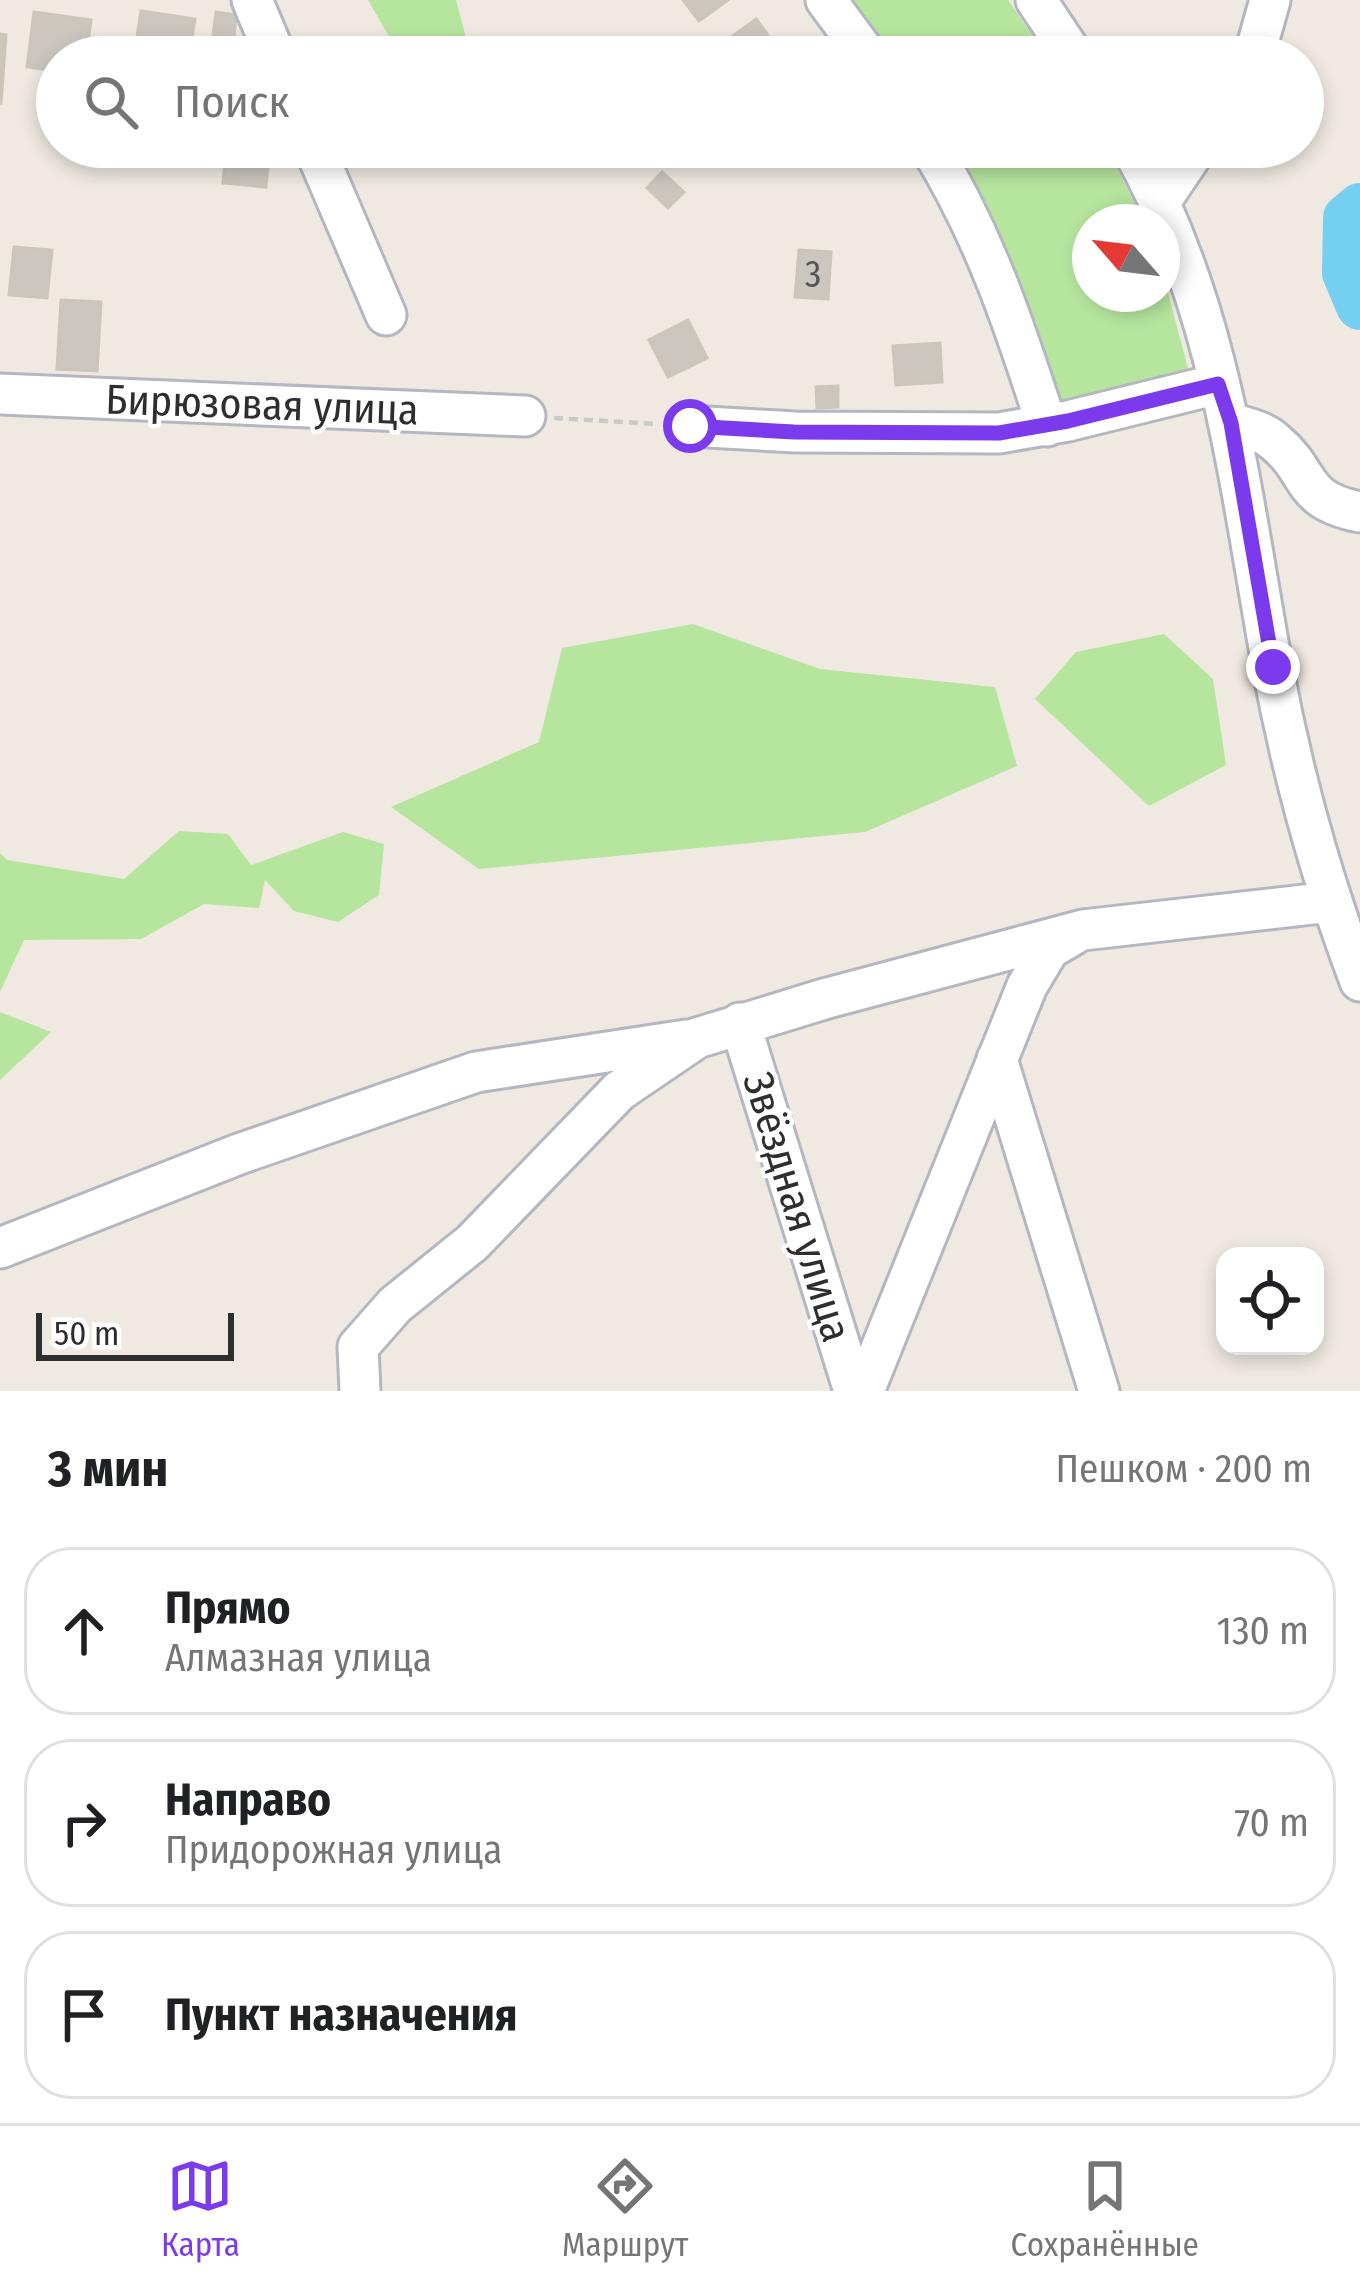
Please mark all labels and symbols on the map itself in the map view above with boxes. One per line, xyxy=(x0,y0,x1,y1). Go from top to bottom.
north arrow xyxy=(1072,204,1180,312)
house number: 3 xyxy=(805,253,821,297)
street label: Бирюзовая улица xyxy=(104,375,420,435)
route start xyxy=(663,399,717,453)
route end xyxy=(1246,640,1300,694)
street label: Звёздная улица xyxy=(732,1066,862,1348)
scale bar xyxy=(36,1307,234,1360)

